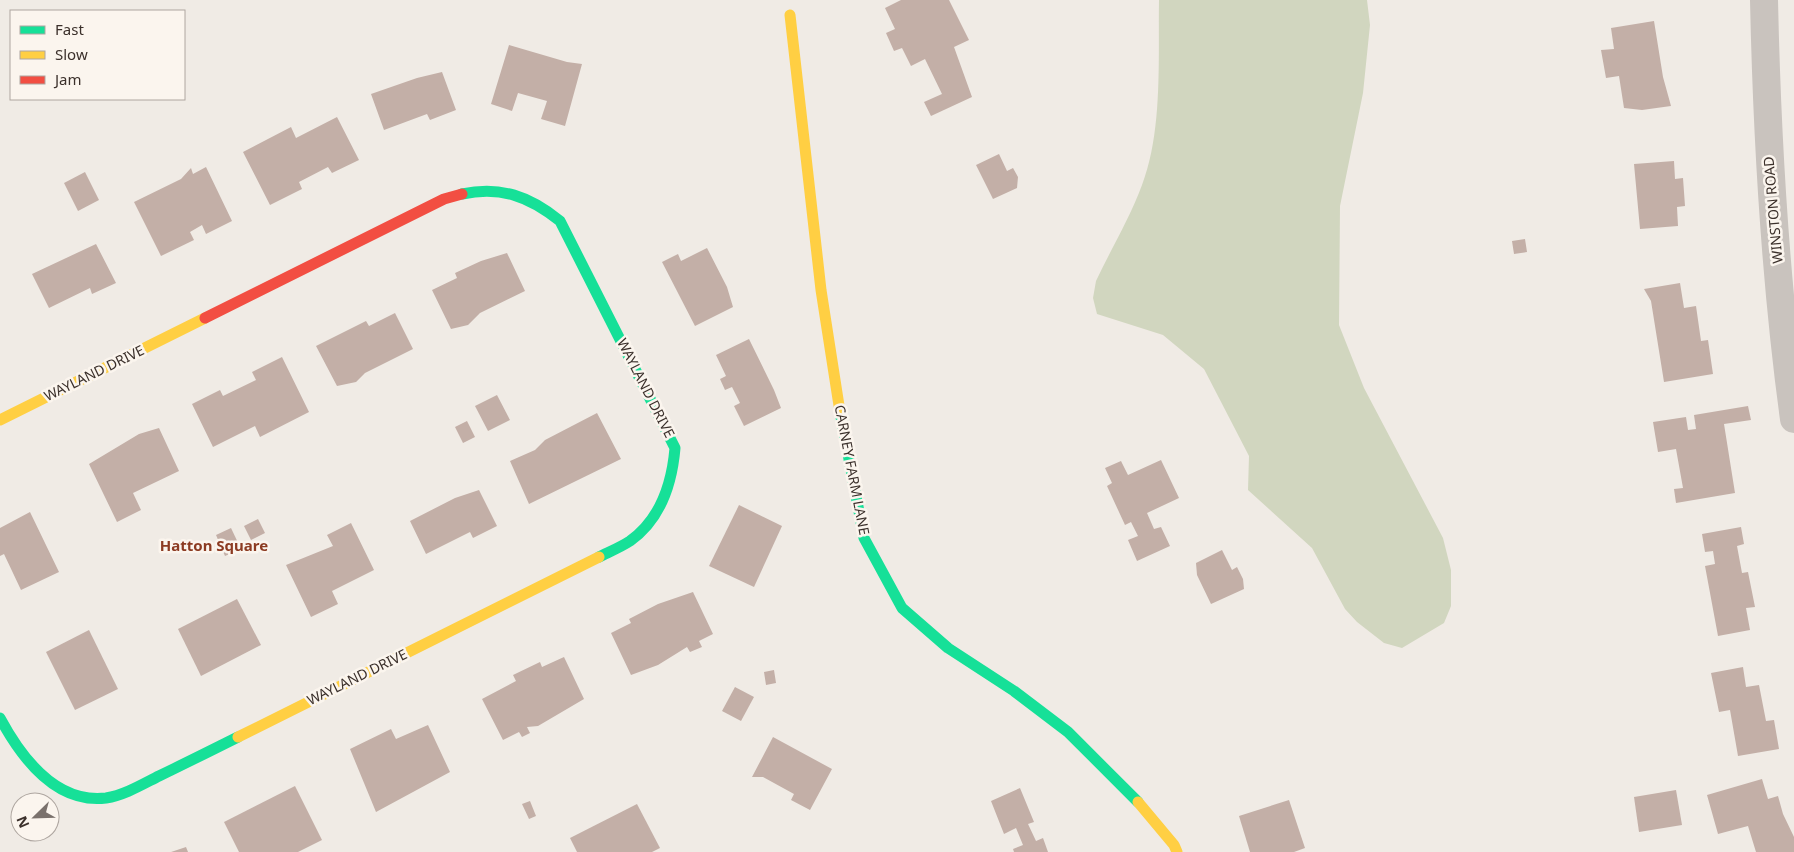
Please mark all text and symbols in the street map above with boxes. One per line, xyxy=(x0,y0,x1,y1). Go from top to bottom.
legend xyxy=(10,10,185,100)
text: Fast xyxy=(55,19,84,39)
text: Slow xyxy=(55,44,88,64)
text: Jam xyxy=(53,69,82,89)
street label: WINSTON ROAD xyxy=(1758,156,1787,264)
street label: WAYLAND DRIVE xyxy=(613,335,680,441)
street label: WAYLAND DRIVE xyxy=(41,340,147,405)
street label: CARNEY FARM LANE xyxy=(831,403,874,537)
district label: Hatton Square xyxy=(160,535,268,555)
street label: WAYLAND DRIVE xyxy=(304,644,410,709)
north arrow xyxy=(10,792,60,842)
text: N xyxy=(12,813,34,831)

